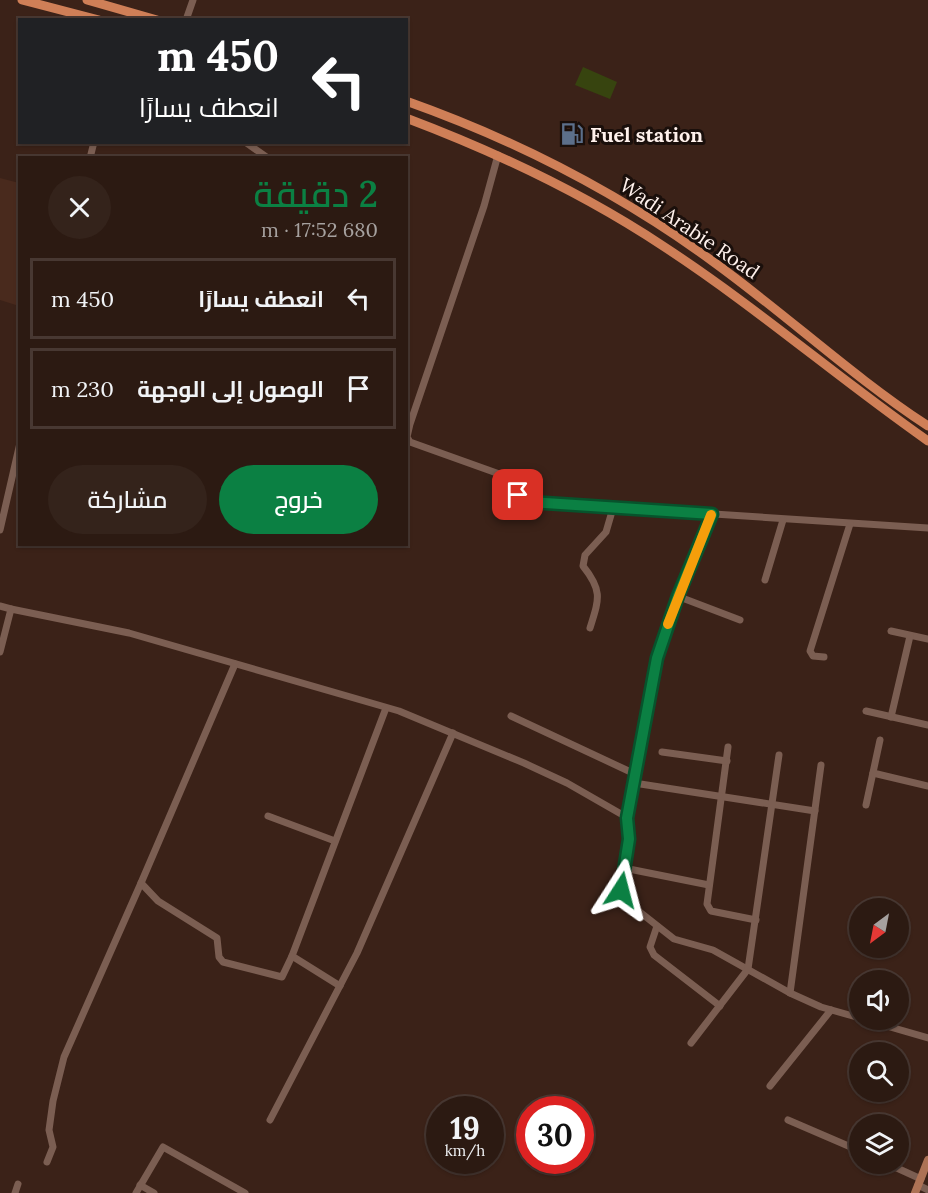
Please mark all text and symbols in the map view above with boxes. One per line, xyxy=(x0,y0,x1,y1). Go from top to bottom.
text: 450 m xyxy=(157,29,279,83)
icon: left xyxy=(300,42,378,120)
text: انعطف يسارًا xyxy=(139,90,279,124)
fuel station icon: Fuel station xyxy=(559,121,585,147)
place label: Fuel station xyxy=(590,122,703,147)
text: 2 دقيقة xyxy=(253,171,378,217)
street label: Wadi Arabie Road xyxy=(615,172,765,284)
button: close xyxy=(48,176,111,239)
text: 680 m · 17:52 xyxy=(261,217,378,242)
icon: left xyxy=(342,282,375,315)
text: 450 m xyxy=(51,285,114,313)
text: انعطف يسارًا xyxy=(198,285,324,313)
icon: arrive xyxy=(342,372,375,405)
text: 230 m xyxy=(51,375,114,403)
text: الوصول إلى الوجهة xyxy=(137,375,324,403)
button: مشاركة xyxy=(48,465,207,534)
button: خروج xyxy=(219,465,378,534)
pin xyxy=(492,469,543,520)
icon: arrive xyxy=(501,478,534,511)
position arrow xyxy=(589,858,653,922)
north arrow xyxy=(849,898,909,958)
map controls xyxy=(849,898,909,1174)
button: sound xyxy=(849,970,909,1030)
button: search xyxy=(849,1042,909,1102)
speed limit sign: 30 xyxy=(516,1096,594,1174)
text: 19 xyxy=(450,1109,480,1147)
button: layers xyxy=(849,1114,909,1174)
text: km/h xyxy=(445,1141,485,1160)

